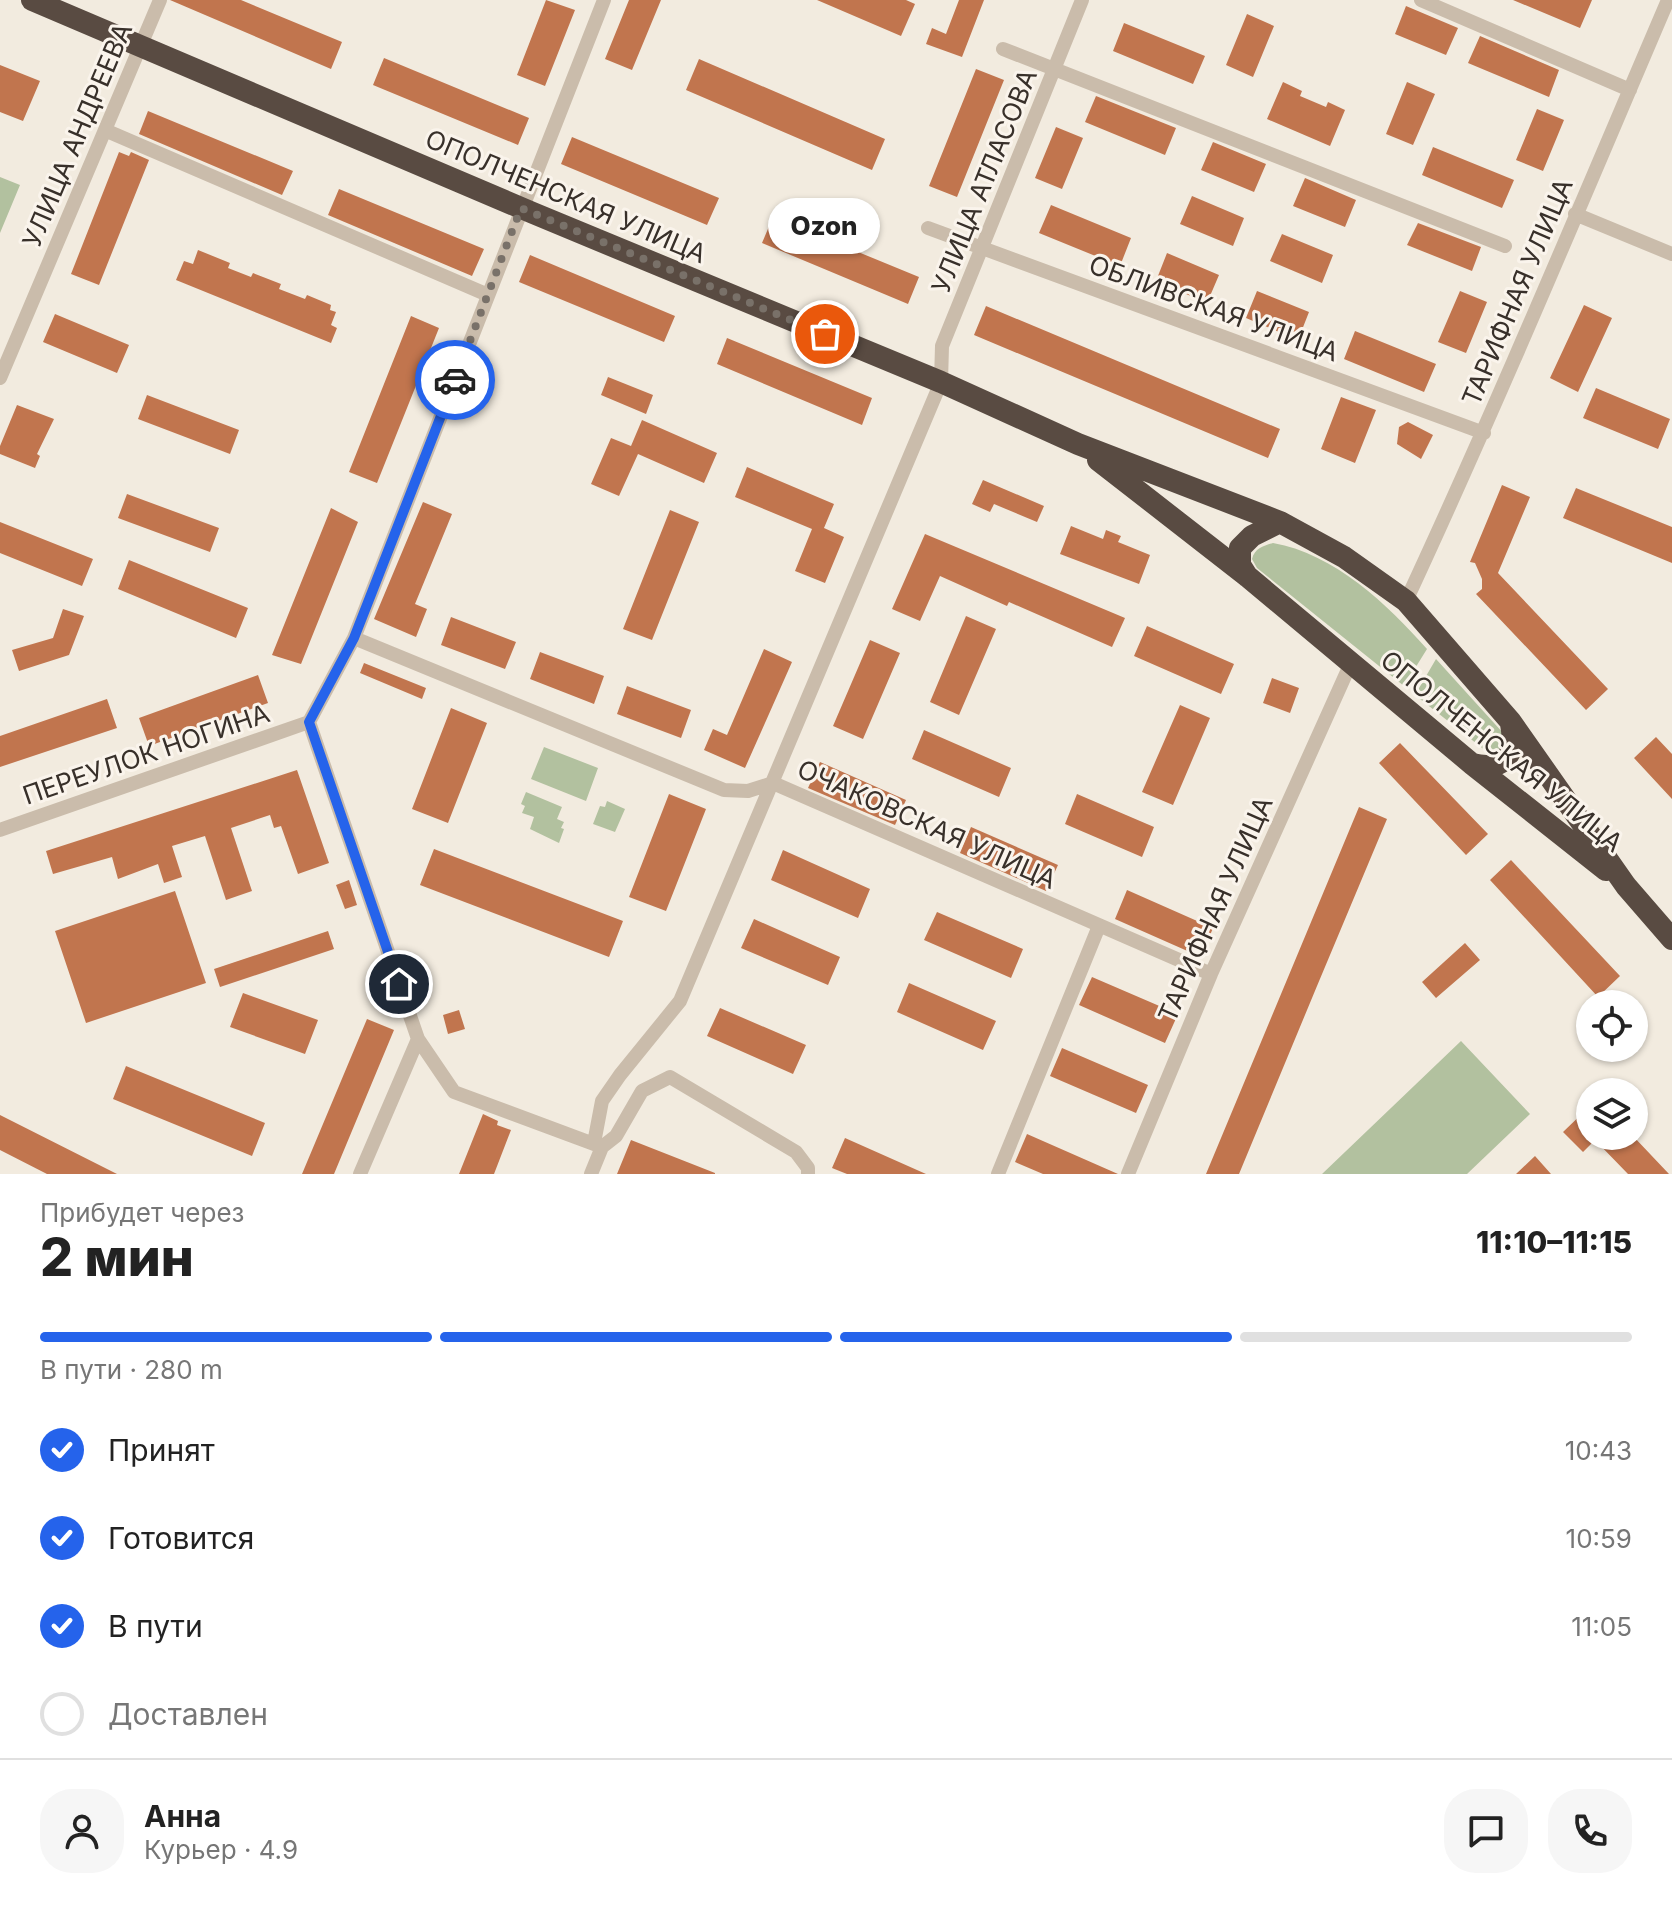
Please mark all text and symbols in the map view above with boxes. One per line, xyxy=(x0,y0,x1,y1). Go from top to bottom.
street label: УЛИЦА АНДРЕЕВА xyxy=(16,18,138,252)
street label: УЛИЦА АТЛАСОВА xyxy=(925,65,1043,297)
street label: ОПОЛЧЕНСКАЯ УЛИЦА xyxy=(421,123,711,269)
street label: ТАРИФНАЯ УЛИЦА xyxy=(1455,174,1579,410)
callout: Ozon xyxy=(769,198,881,254)
text: Ozon xyxy=(790,210,858,241)
street label: ОБЛИВСКАЯ УЛИЦА xyxy=(1085,248,1343,368)
pin xyxy=(791,300,859,368)
icon: bag xyxy=(803,312,847,356)
courier xyxy=(415,340,495,420)
icon: car xyxy=(433,358,477,402)
street label: ОПОЛЧЕНСКАЯ УЛИЦА xyxy=(1375,644,1629,858)
street label: ПЕРЕУЛОК НОГИНА xyxy=(19,697,273,811)
street label: ОЧАКОВСКАЯ УЛИЦА xyxy=(793,753,1061,895)
street label: ТАРИФНАЯ УЛИЦА xyxy=(1151,791,1279,1027)
pin xyxy=(365,950,433,1018)
icon: home xyxy=(377,962,421,1006)
map controls xyxy=(1576,990,1648,1150)
button: locate xyxy=(1576,990,1648,1062)
button: layers xyxy=(1576,1078,1648,1150)
text: Прибудет через xyxy=(40,1197,244,1228)
text: 11:10–11:15 xyxy=(1476,1224,1632,1260)
text: 2 мин xyxy=(40,1226,194,1289)
text: В пути · 280 m xyxy=(40,1354,223,1385)
icon: check xyxy=(40,1428,84,1472)
text: Принят xyxy=(108,1432,215,1468)
text: 10:43 xyxy=(1565,1435,1632,1466)
icon: check xyxy=(40,1516,84,1560)
text: Готовится xyxy=(108,1520,254,1556)
text: 10:59 xyxy=(1566,1523,1632,1554)
icon: check xyxy=(40,1604,84,1648)
text: В пути xyxy=(108,1608,203,1644)
text: 11:05 xyxy=(1571,1611,1632,1642)
text: Доставлен xyxy=(108,1696,268,1732)
button: person xyxy=(40,1789,124,1873)
button: chat xyxy=(1444,1789,1528,1873)
button: phone xyxy=(1548,1789,1632,1873)
text: Анна xyxy=(144,1798,221,1834)
text: Курьер · 4.9 xyxy=(144,1834,298,1865)

